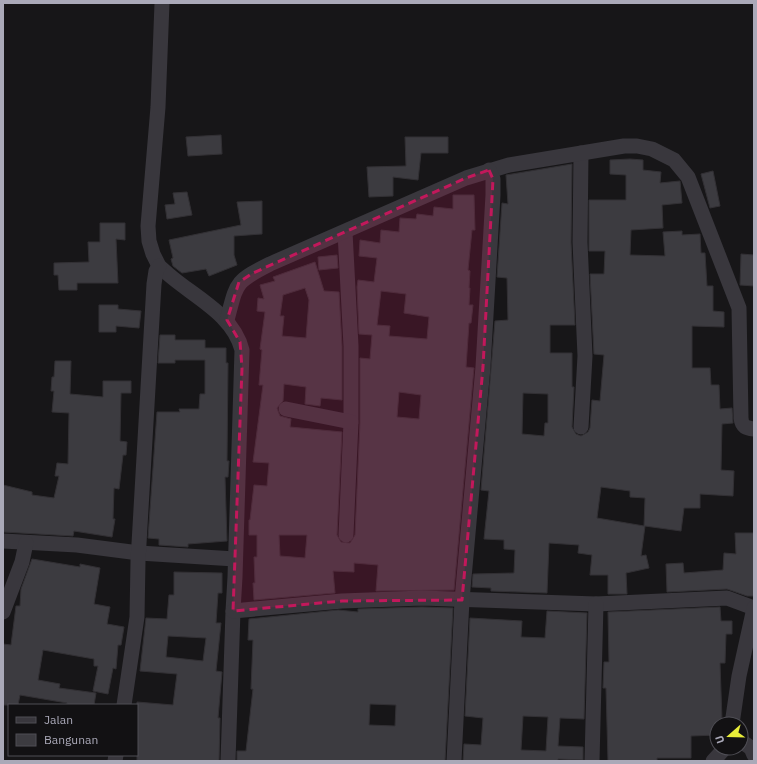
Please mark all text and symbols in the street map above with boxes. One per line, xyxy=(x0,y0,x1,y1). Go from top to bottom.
legend xyxy=(8,704,138,756)
text: Jalan xyxy=(44,712,73,727)
north arrow xyxy=(709,716,749,756)
text: Bangunan xyxy=(44,732,98,747)
text: U xyxy=(712,733,727,745)

